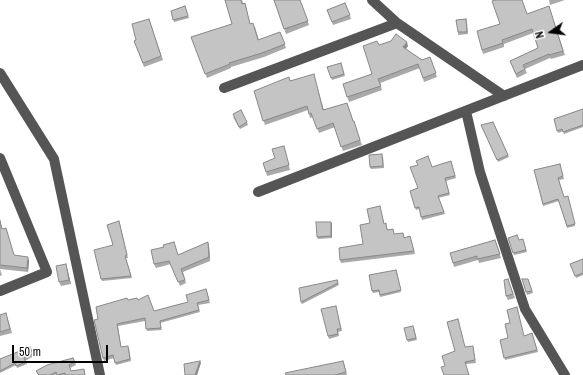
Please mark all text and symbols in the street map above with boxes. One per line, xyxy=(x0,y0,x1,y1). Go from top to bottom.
north arrow xyxy=(531,12,571,52)
text: N xyxy=(532,30,547,40)
scale bar xyxy=(14,337,110,363)
text: 50 m xyxy=(19,344,41,360)

